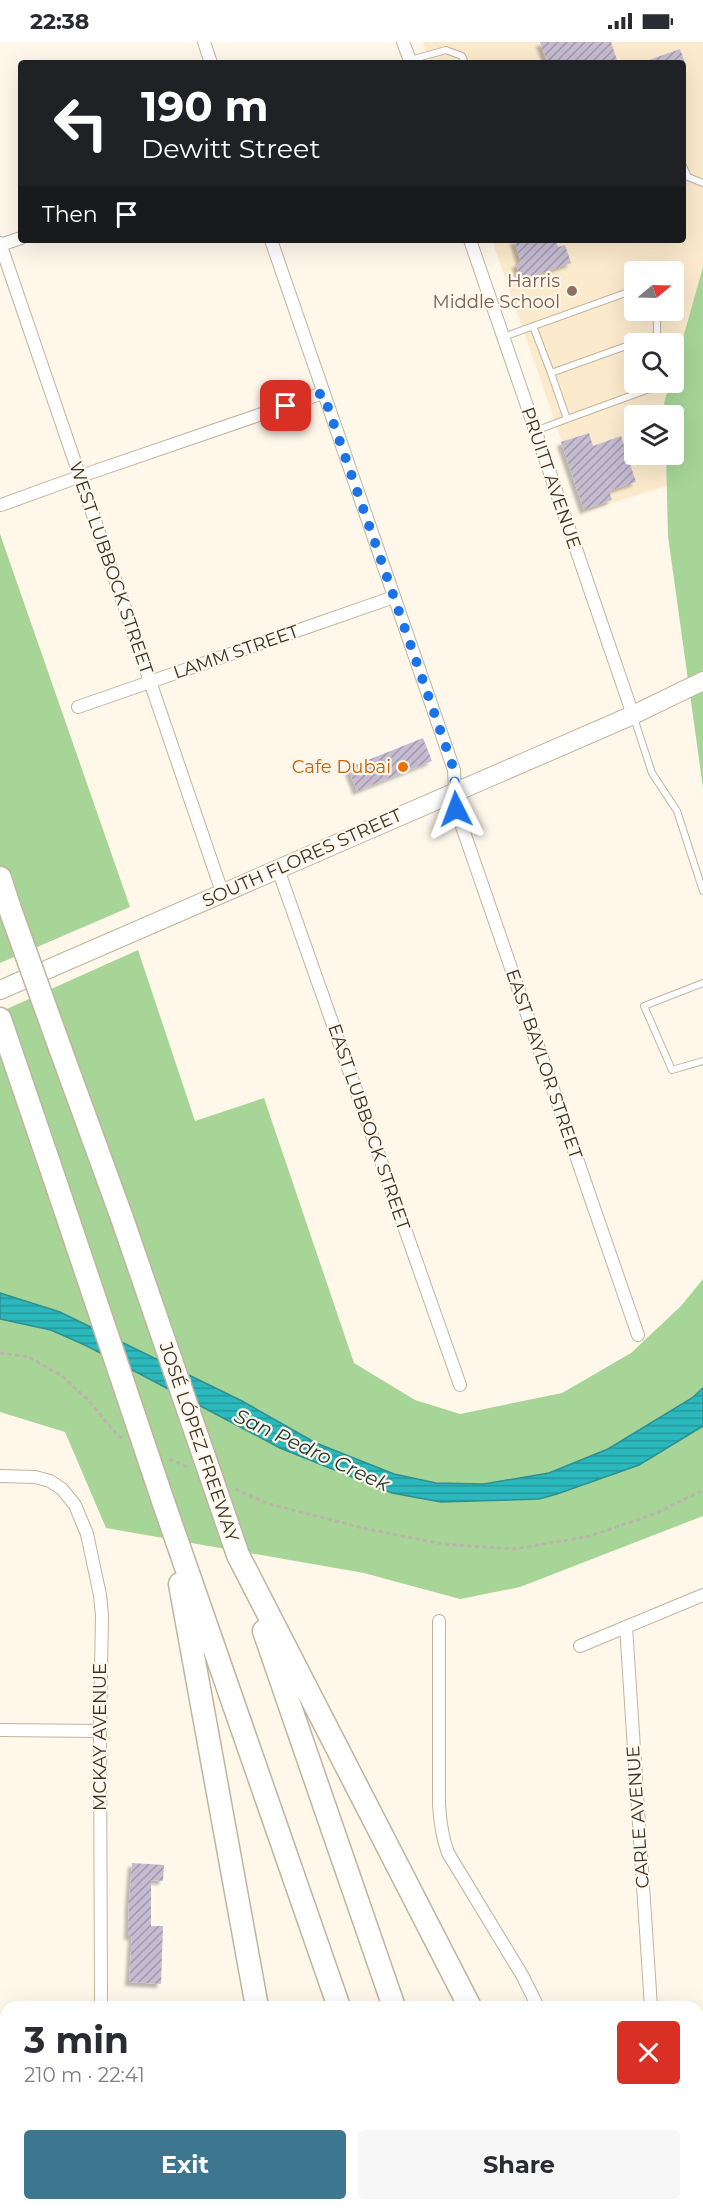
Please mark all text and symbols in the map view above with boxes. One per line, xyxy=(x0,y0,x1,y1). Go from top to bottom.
text: 22:38 xyxy=(30,8,89,35)
text: 190 m xyxy=(141,80,269,132)
icon: left xyxy=(42,84,120,162)
text: Dewitt Street xyxy=(141,132,320,165)
icon: arrive xyxy=(110,198,143,231)
text: Then xyxy=(42,201,98,228)
north arrow xyxy=(624,261,684,321)
map controls xyxy=(624,261,684,465)
place label: Harris Middle School xyxy=(432,270,560,313)
marker: Harris Middle School xyxy=(565,284,579,298)
button: search xyxy=(624,333,684,393)
pin xyxy=(260,380,311,431)
icon: arrive xyxy=(269,389,302,422)
street label: PRUITT AVENUE xyxy=(516,404,586,552)
button: layers xyxy=(624,405,684,465)
street label: WEST LUBBOCK STREET xyxy=(64,459,158,678)
street label: LAMM STREET xyxy=(170,620,302,684)
place label: Cafe Dubai xyxy=(292,756,391,778)
marker: Cafe Dubai xyxy=(396,760,410,774)
position arrow xyxy=(424,777,488,841)
street label: SOUTH FLORES STREET xyxy=(199,804,406,912)
street label: EAST BAYLOR STREET xyxy=(501,966,587,1162)
street label: EAST LUBBOCK STREET xyxy=(323,1021,415,1234)
street label: JOSÉ LÓPEZ FREEWAY xyxy=(154,1338,244,1545)
water label: San Pedro Creek xyxy=(231,1404,394,1497)
street label: MCKAY AVENUE xyxy=(89,1663,111,1811)
street label: CARLE AVENUE xyxy=(622,1745,654,1889)
text: 3 min xyxy=(24,2018,129,2062)
button: close xyxy=(617,2021,680,2084)
text: 210 m · 22:41 xyxy=(24,2063,145,2087)
button: Exit xyxy=(24,2130,346,2199)
button: Share xyxy=(358,2130,680,2199)

